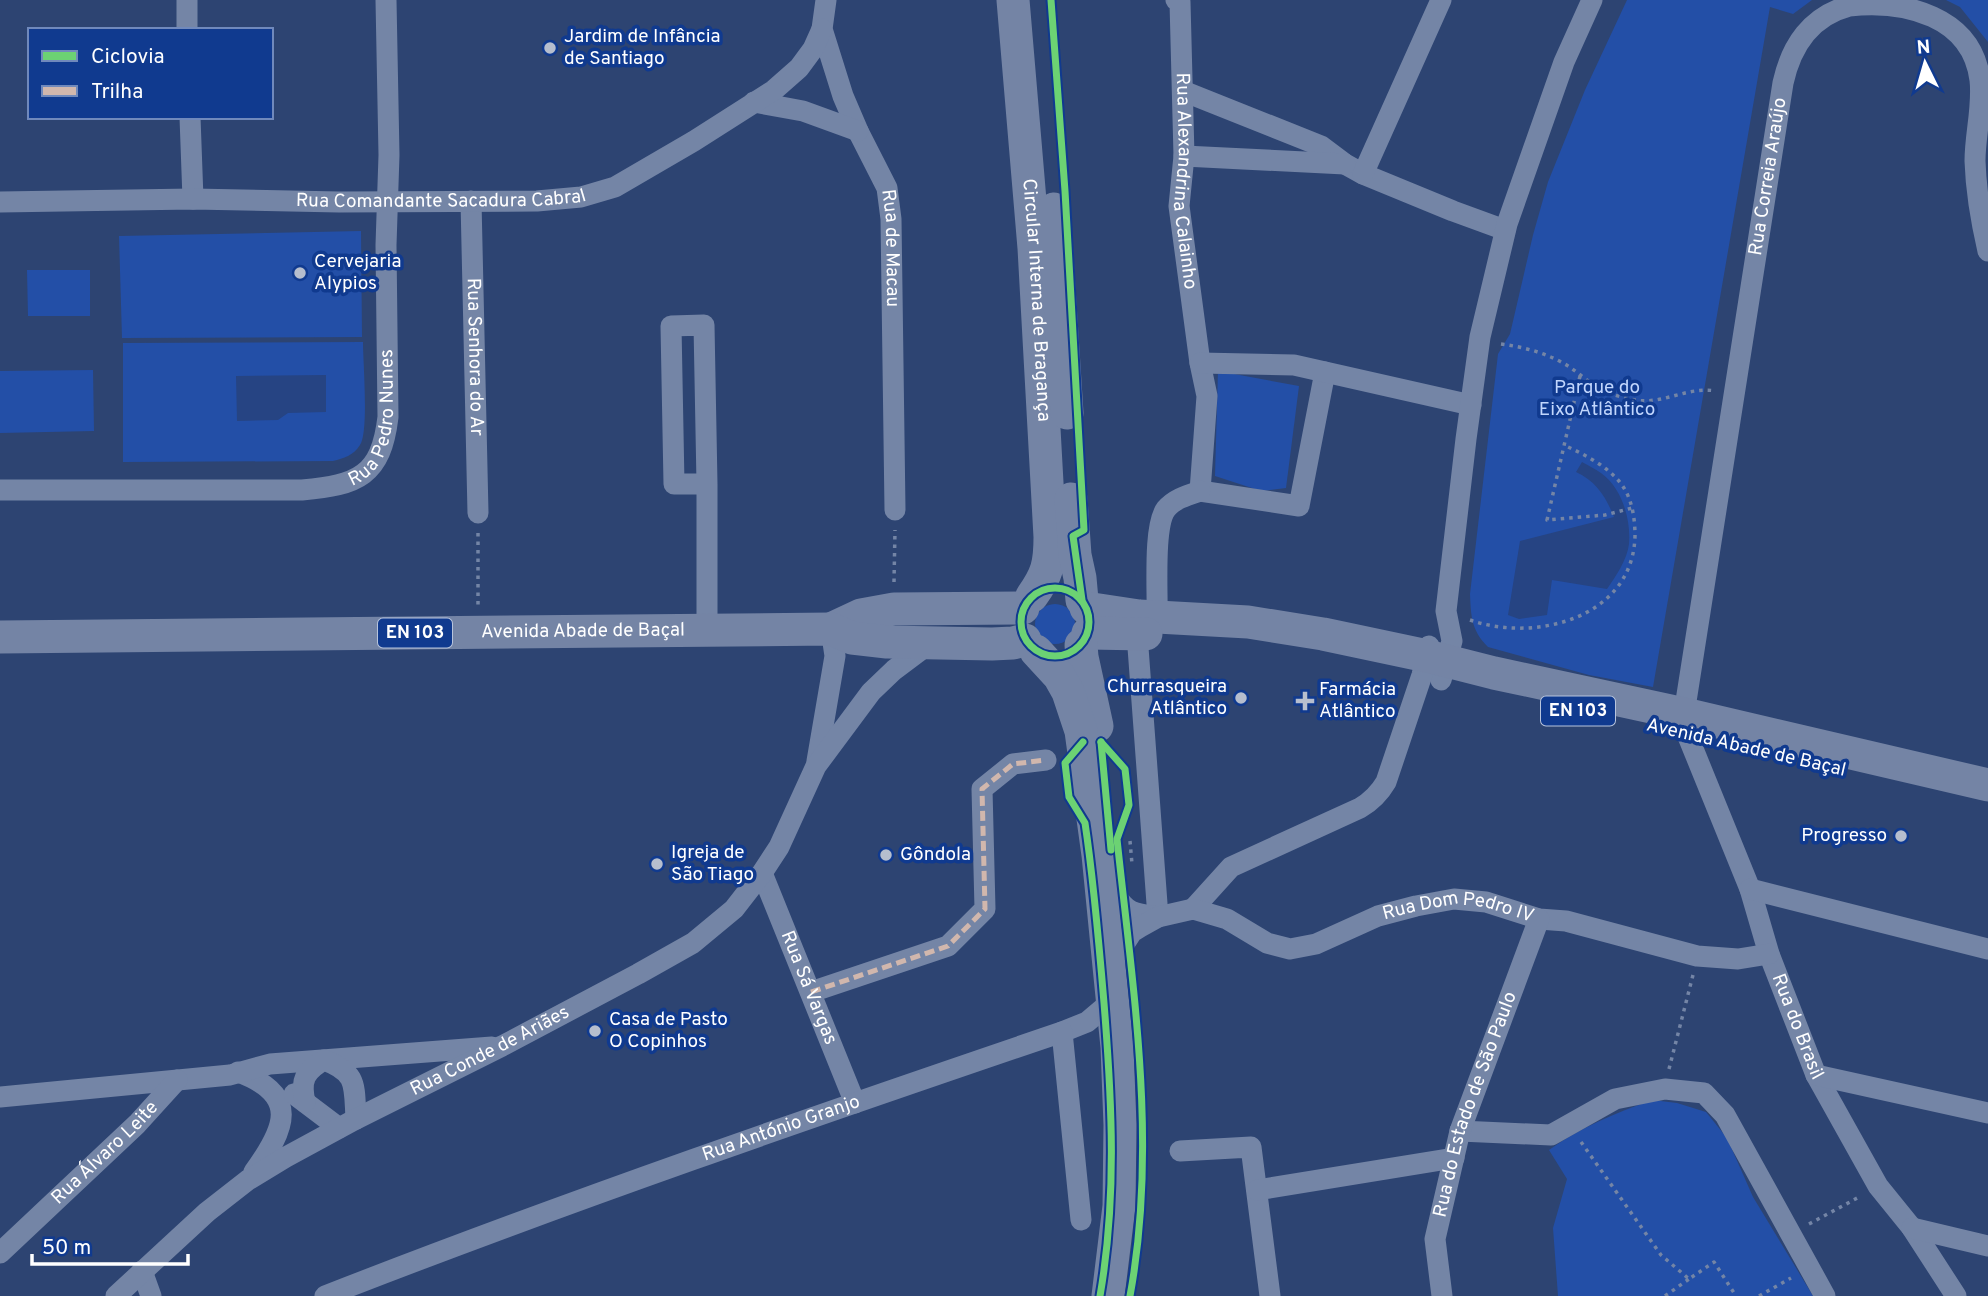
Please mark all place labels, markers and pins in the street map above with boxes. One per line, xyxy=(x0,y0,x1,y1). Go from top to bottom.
place label: Jardim de Infância de Santiago xyxy=(564,25,721,71)
marker: Jardim de Infância de Santiago xyxy=(542,40,558,56)
place label: Cervejaria Alypios xyxy=(314,250,401,296)
marker: Cervejaria Alypios xyxy=(292,265,308,281)
place label: Churrasqueira Atlântico xyxy=(1107,675,1227,721)
place label: Farmácia Atlântico xyxy=(1319,678,1396,724)
marker: Churrasqueira Atlântico xyxy=(1233,690,1249,706)
marker: Farmácia Atlântico xyxy=(1297,693,1313,709)
place label: Progresso xyxy=(1801,824,1887,848)
marker: Progresso xyxy=(1893,828,1909,844)
place label: Igreja de São Tiago xyxy=(671,841,754,887)
place label: Gôndola xyxy=(900,843,971,867)
marker: Gôndola xyxy=(878,847,894,863)
marker: Igreja de São Tiago xyxy=(649,856,665,872)
place label: Casa de Pasto O Copinhos xyxy=(609,1008,728,1054)
marker: Casa de Pasto O Copinhos xyxy=(587,1023,603,1039)

